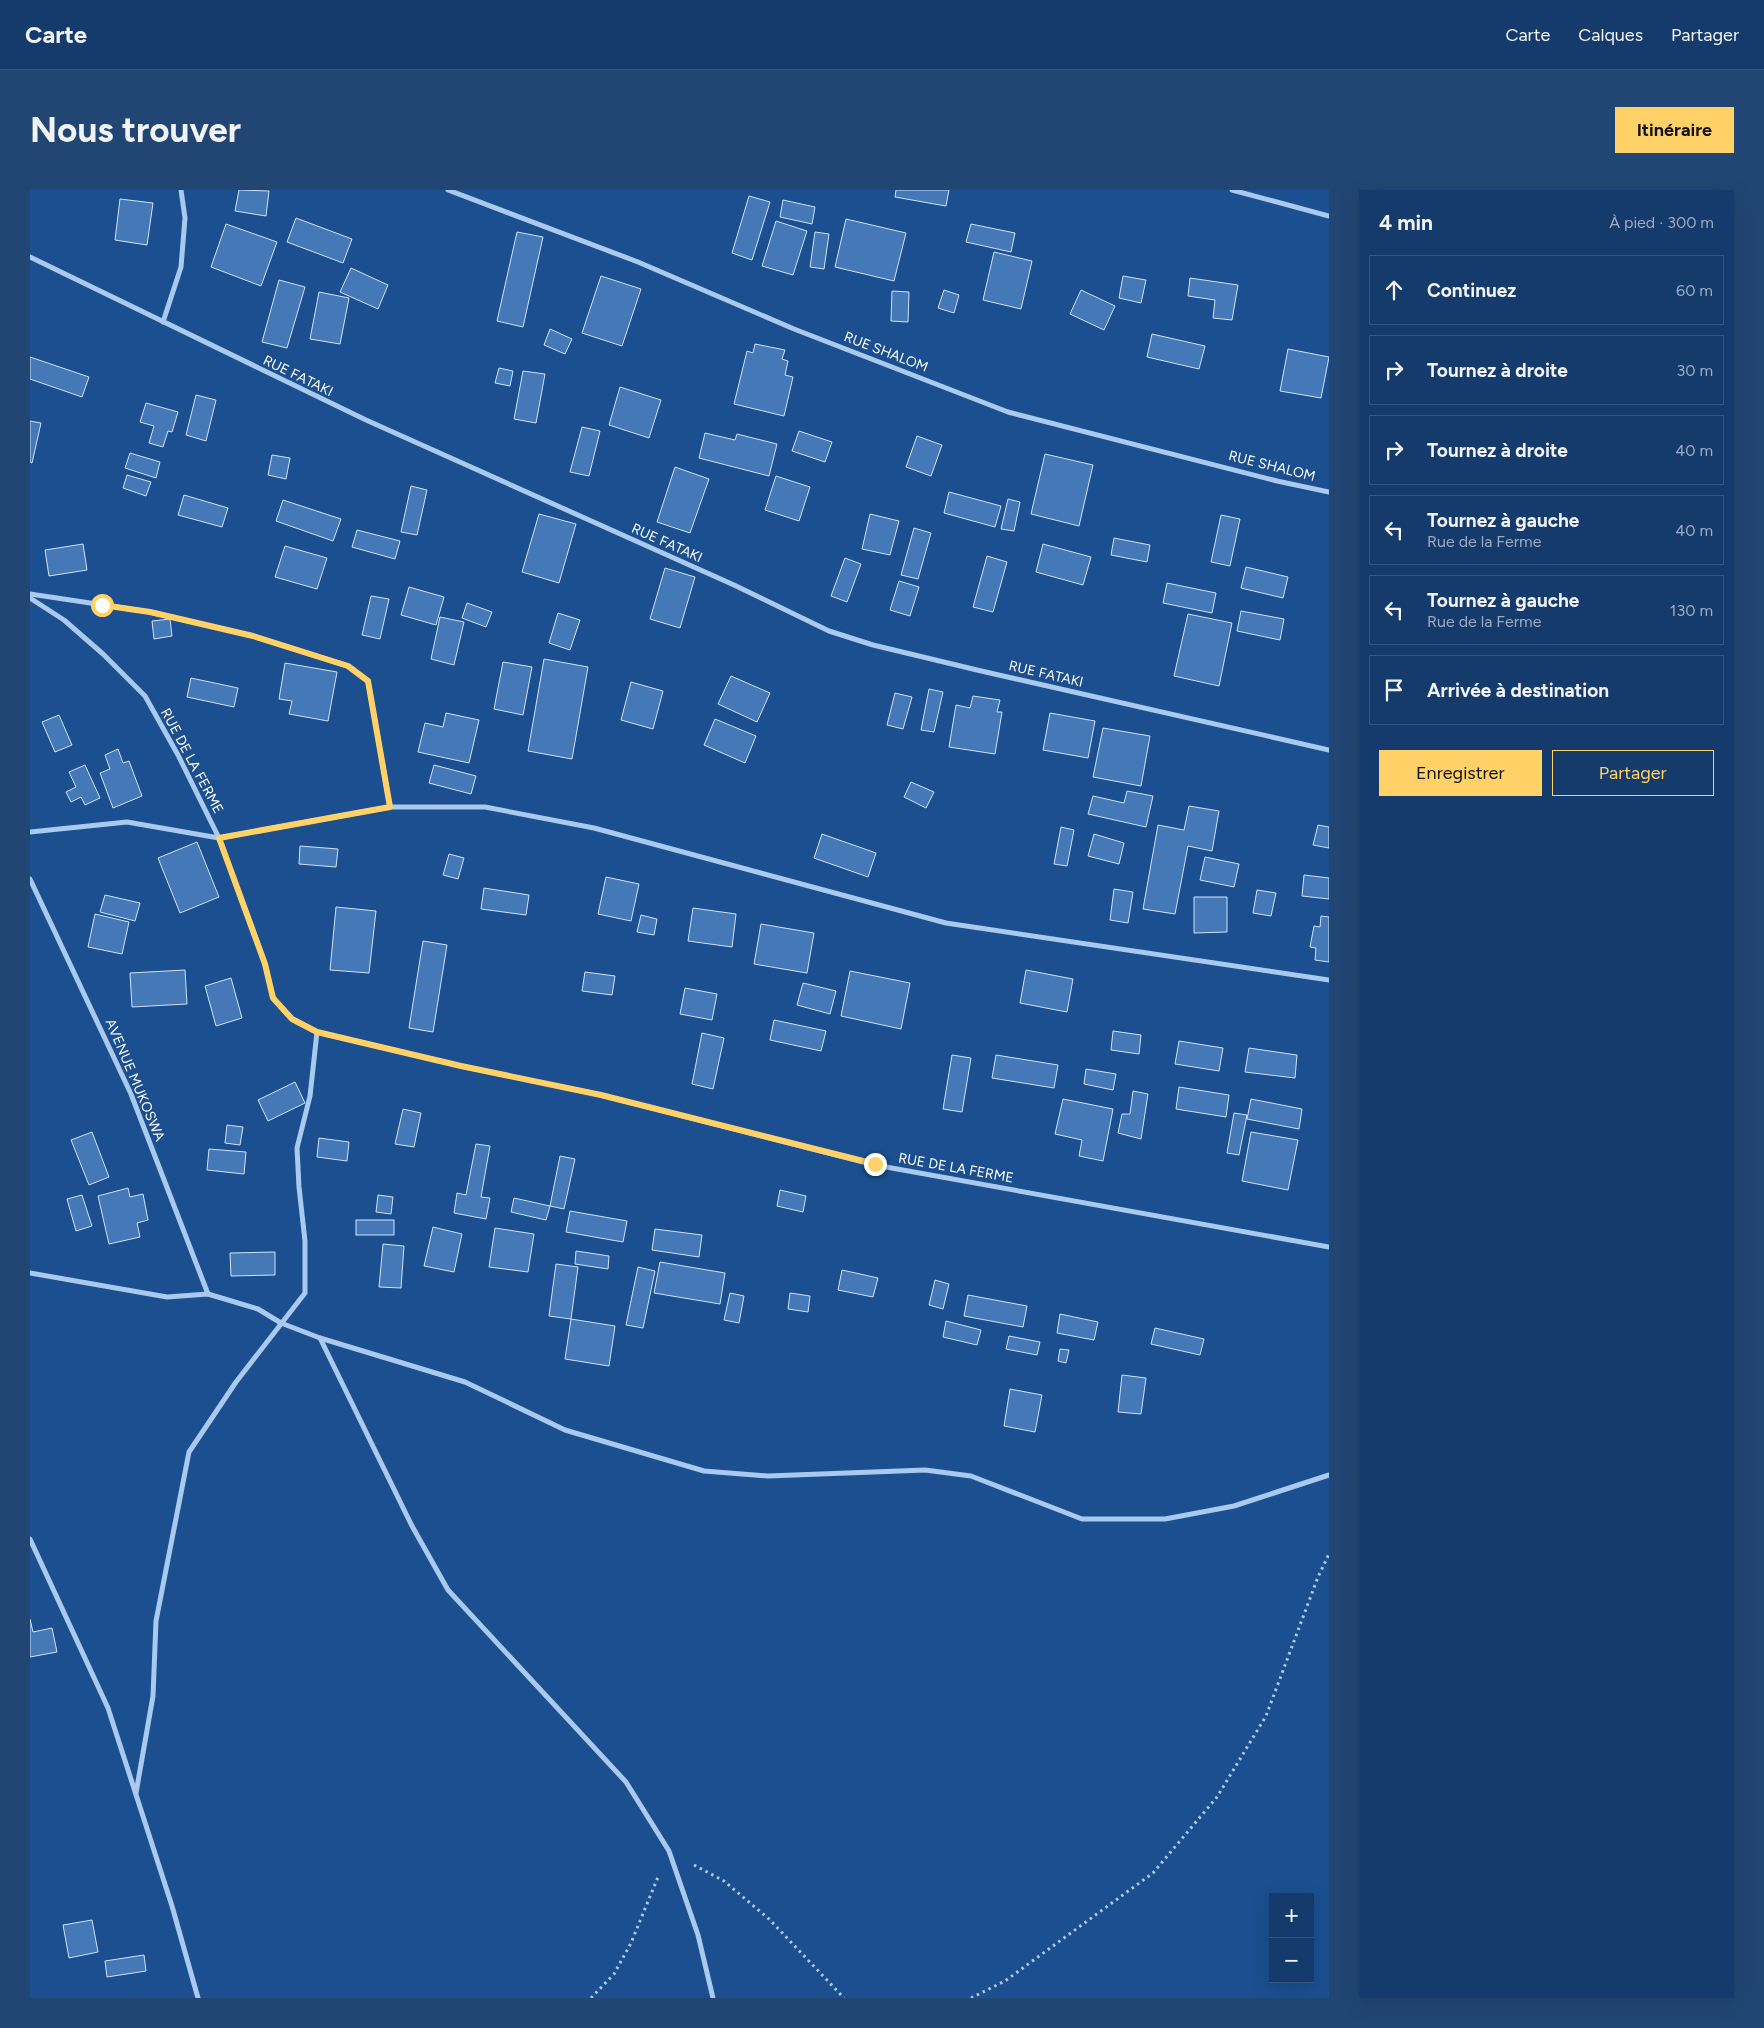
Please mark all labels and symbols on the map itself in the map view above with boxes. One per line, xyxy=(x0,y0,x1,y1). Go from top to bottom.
street label: RUE SHALOM xyxy=(842,328,930,376)
street label: RUE FATAKI xyxy=(260,352,336,400)
street label: RUE SHALOM xyxy=(1227,447,1317,485)
street label: RUE FATAKI xyxy=(629,520,705,566)
route start xyxy=(91,594,114,617)
street label: RUE FATAKI xyxy=(1007,657,1085,691)
street label: RUE DE LA FERME xyxy=(157,705,227,817)
street label: AVENUE MUKOSWA xyxy=(101,1016,169,1144)
street label: RUE DE LA FERME xyxy=(897,1149,1015,1187)
route end xyxy=(864,1153,887,1176)

